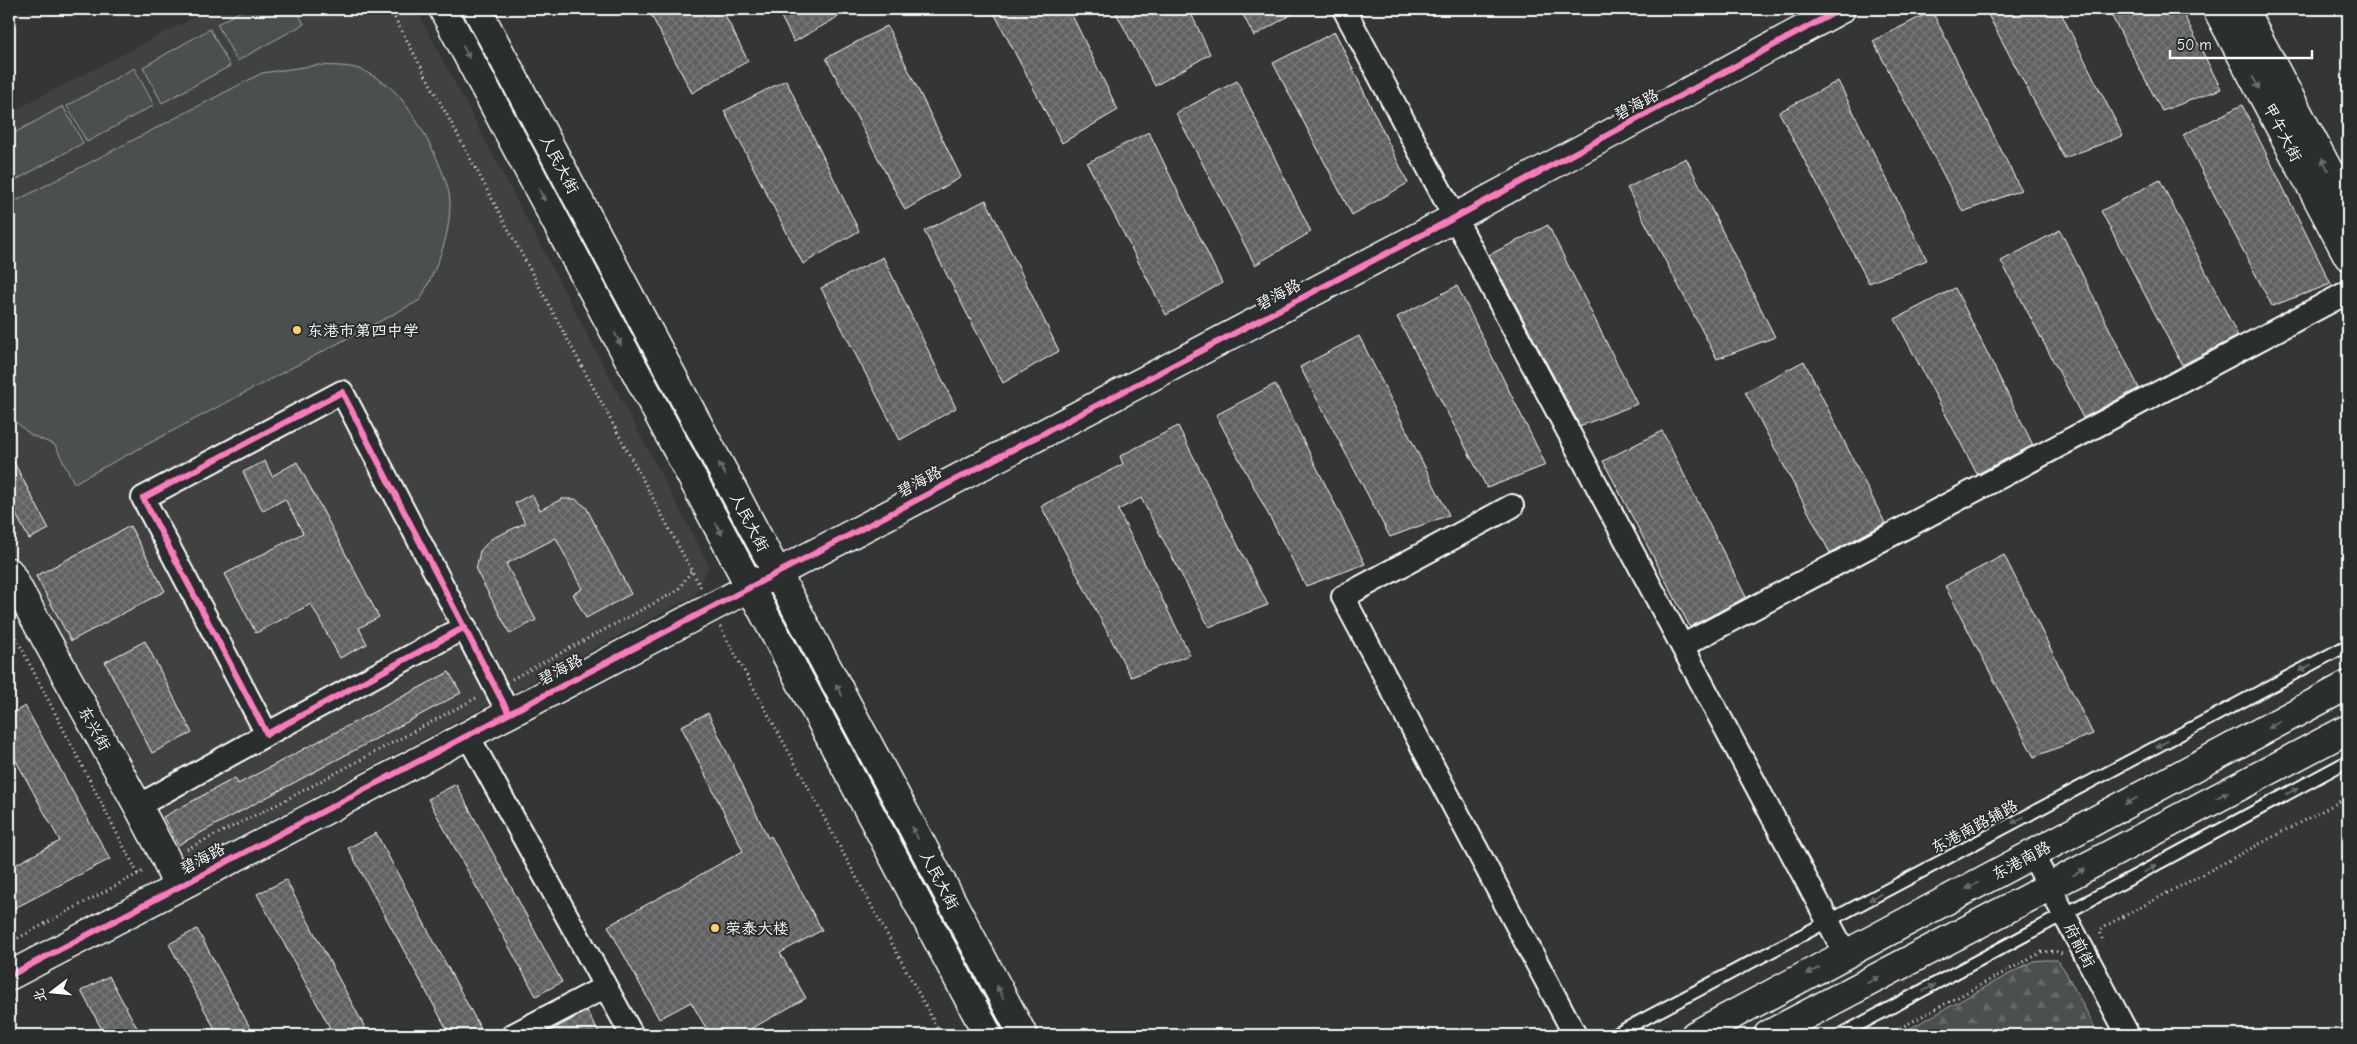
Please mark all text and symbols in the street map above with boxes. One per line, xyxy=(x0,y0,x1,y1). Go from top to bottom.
scale bar xyxy=(2170,28,2312,60)
text: 50 m xyxy=(2177,36,2212,54)
one-way arrow xyxy=(462,45,470,59)
one-way arrow xyxy=(2252,75,2260,90)
street label: 碧海路 xyxy=(1611,86,1662,124)
street label: 甲午大街 xyxy=(2259,100,2305,165)
street label: 人民大街 xyxy=(536,132,582,197)
one-way arrow xyxy=(2321,157,2329,171)
one-way arrow xyxy=(538,188,546,203)
street label: 碧海路 xyxy=(1253,276,1304,314)
place label: 东港市第四中学 xyxy=(307,322,419,340)
marker: 东港市第四中学 xyxy=(291,324,303,336)
one-way arrow xyxy=(614,332,622,346)
one-way arrow xyxy=(718,462,726,476)
street label: 碧海路 xyxy=(894,463,945,501)
street label: 人民大街 xyxy=(726,490,772,555)
one-way arrow xyxy=(715,522,723,536)
street label: 碧海路 xyxy=(535,651,586,689)
one-way arrow xyxy=(2298,664,2312,672)
one-way arrow xyxy=(835,682,843,697)
street label: 东兴街 xyxy=(75,703,114,754)
one-way arrow xyxy=(2267,721,2282,729)
one-way arrow xyxy=(2154,740,2169,748)
one-way arrow xyxy=(2286,787,2299,796)
one-way arrow xyxy=(2216,791,2229,800)
street label: 东港南路辅路 xyxy=(1928,796,2021,857)
one-way arrow xyxy=(2124,797,2138,805)
one-way arrow xyxy=(2011,816,2026,824)
one-way arrow xyxy=(911,826,919,841)
street label: 东港南路 xyxy=(1989,838,2054,884)
street label: 碧海路 xyxy=(177,840,228,878)
street label: 人民大街 xyxy=(916,848,962,913)
one-way arrow xyxy=(2142,865,2157,873)
one-way arrow xyxy=(2072,868,2086,876)
one-way arrow xyxy=(1965,882,1979,890)
one-way arrow xyxy=(1868,893,1882,901)
place label: 荣泰大楼 xyxy=(725,920,789,938)
street label: 府前街 xyxy=(2060,920,2098,971)
marker: 荣泰大楼 xyxy=(709,922,721,934)
north arrow xyxy=(28,966,78,1016)
one-way arrow xyxy=(1806,967,1821,975)
one-way arrow xyxy=(1866,976,1881,984)
one-way arrow xyxy=(1923,983,1936,992)
one-way arrow xyxy=(996,985,1004,999)
text: 北 xyxy=(30,986,50,1005)

